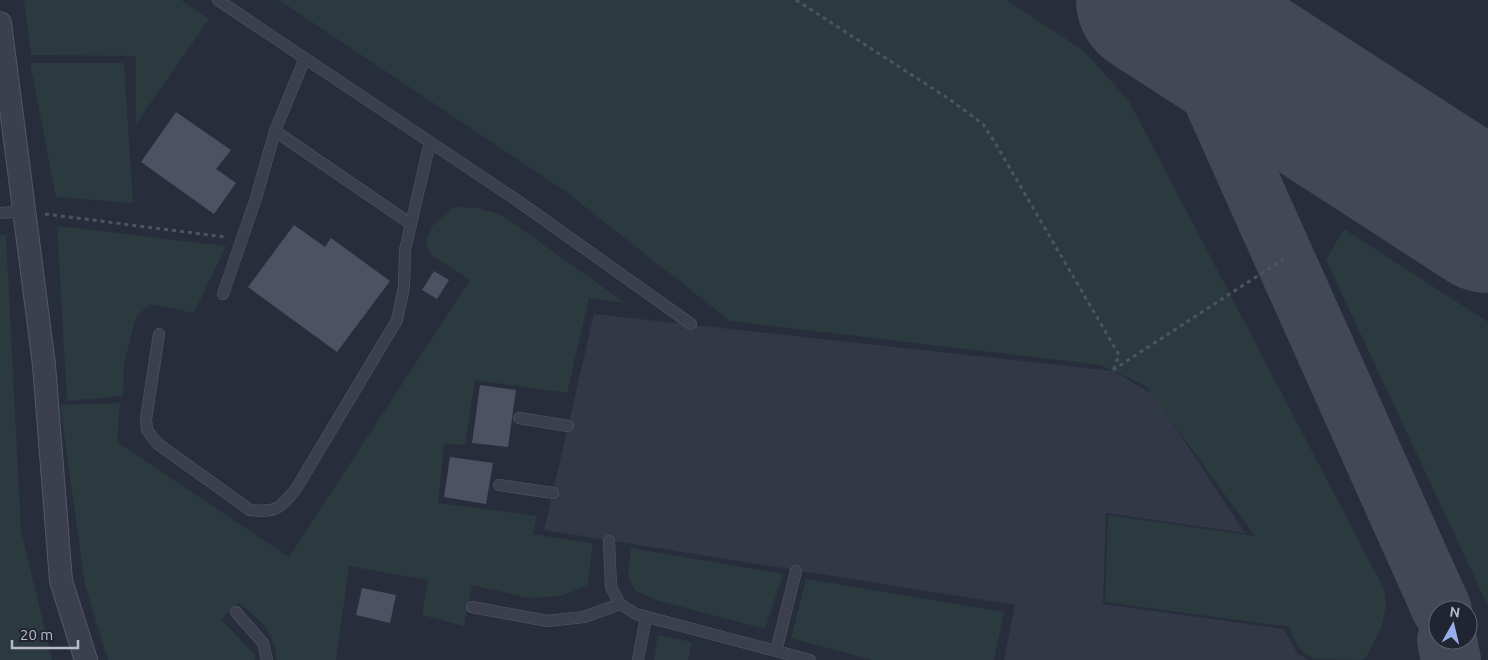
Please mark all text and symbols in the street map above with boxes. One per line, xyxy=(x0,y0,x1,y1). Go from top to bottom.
north arrow xyxy=(1428,600,1478,650)
text: N xyxy=(1449,603,1461,621)
scale bar xyxy=(12,618,79,650)
text: 20 m xyxy=(20,626,53,643)

